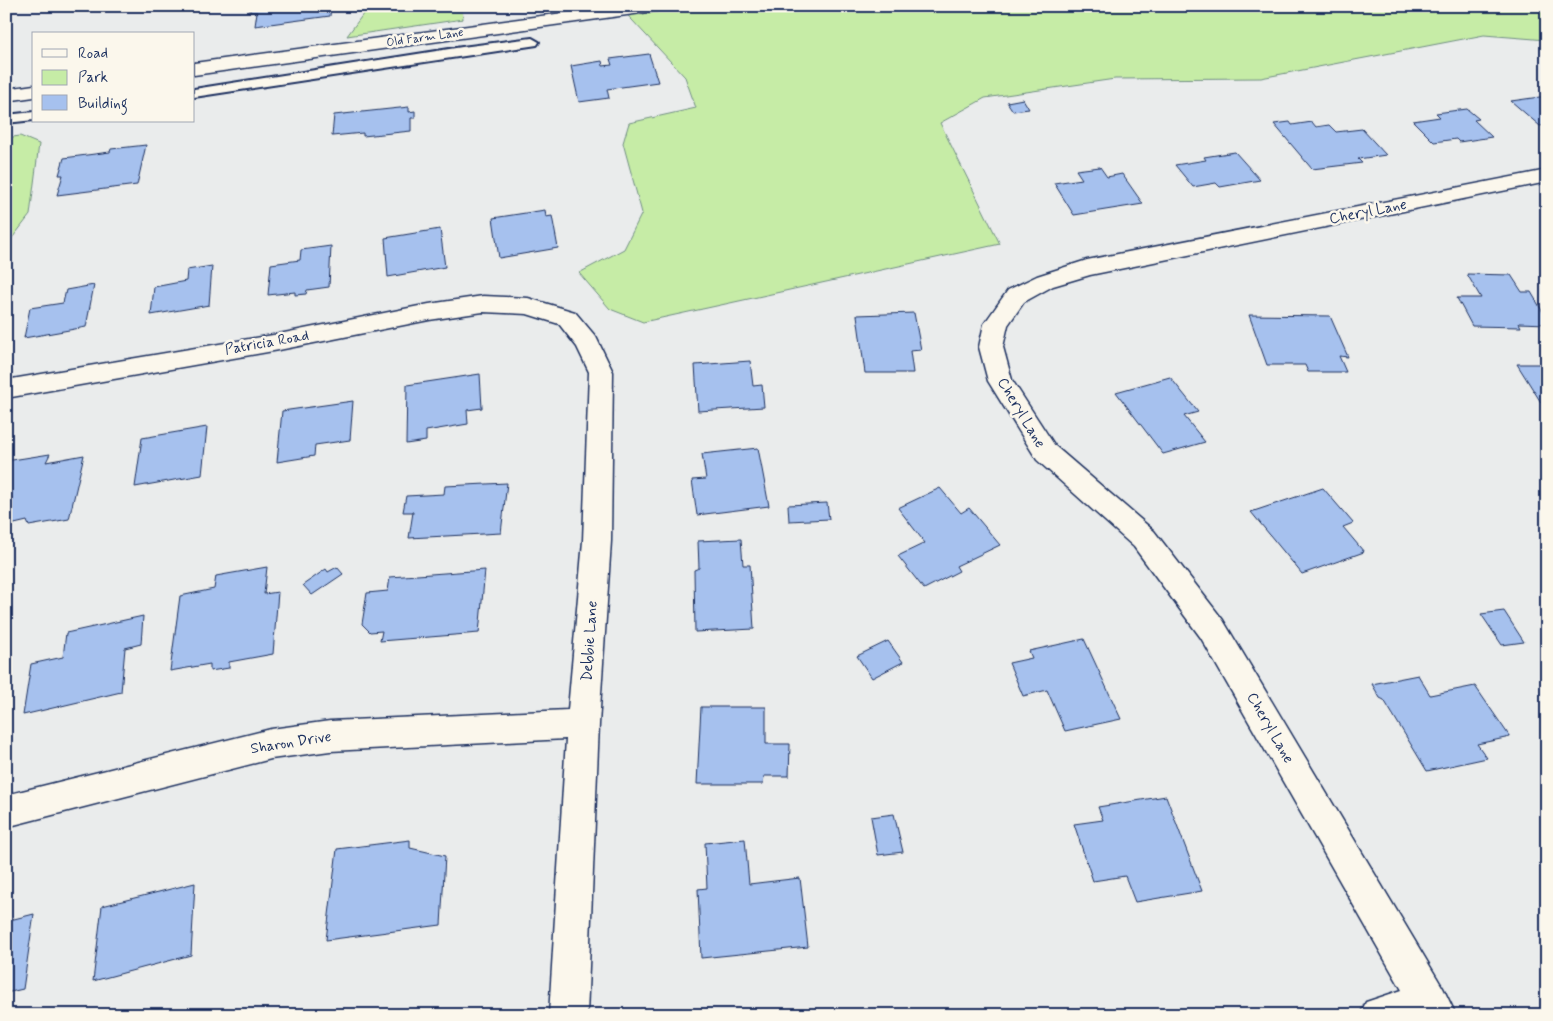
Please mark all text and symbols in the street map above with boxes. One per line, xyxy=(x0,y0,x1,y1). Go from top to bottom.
street label: Old Farm Lane xyxy=(385,25,465,51)
legend xyxy=(32,32,195,122)
text: Road xyxy=(78,44,108,64)
text: Park xyxy=(78,68,108,88)
text: Building xyxy=(78,94,128,115)
street label: Cheryl Lane xyxy=(1327,195,1409,229)
street label: Patricia Road xyxy=(223,326,311,360)
street label: Cheryl Lane xyxy=(992,374,1050,452)
street label: Debbie Lane xyxy=(577,600,603,682)
street label: Cheryl Lane xyxy=(1242,689,1298,767)
street label: Sharon Drive xyxy=(249,727,333,759)

